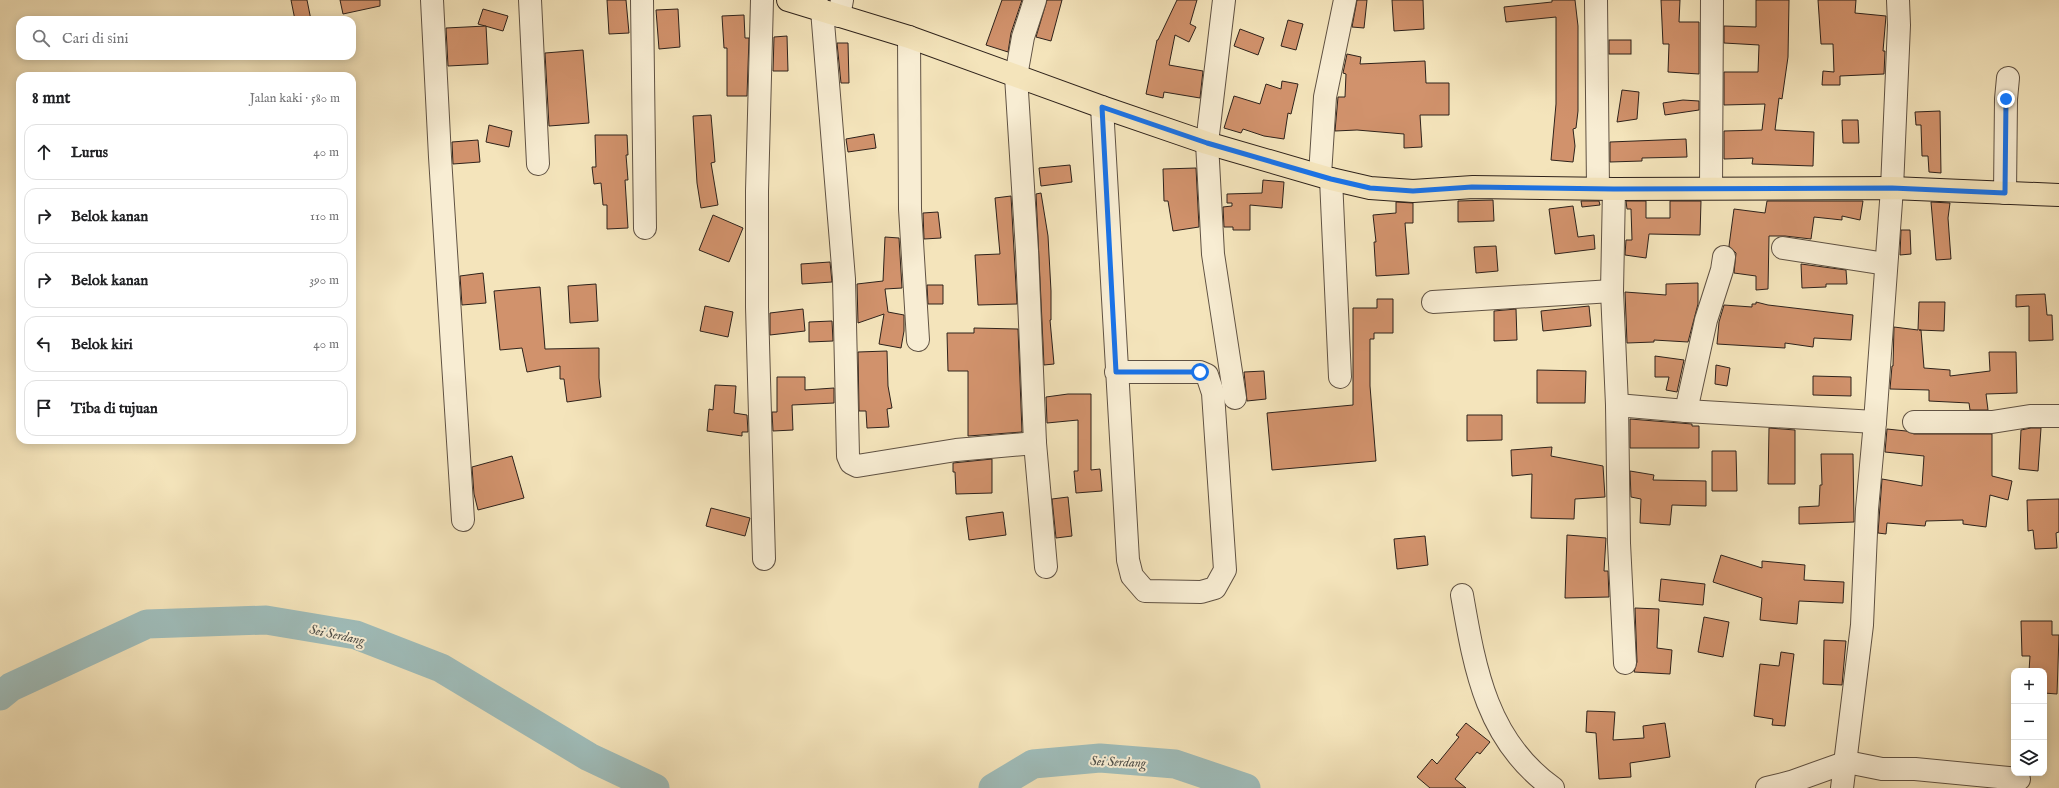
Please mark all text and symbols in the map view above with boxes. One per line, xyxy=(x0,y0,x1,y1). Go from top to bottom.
search box xyxy=(16,16,356,60)
icon: search xyxy=(30,27,52,49)
text: Cari di sini xyxy=(62,29,129,48)
text: 8 mnt xyxy=(32,88,70,109)
text: Jalan kaki · 580 m xyxy=(250,90,340,107)
route end xyxy=(1997,90,2015,108)
icon: ahead xyxy=(33,141,55,163)
text: Lurus xyxy=(71,143,108,162)
text: 40 m xyxy=(313,144,339,161)
icon: right xyxy=(33,205,55,227)
text: Belok kanan xyxy=(71,207,148,226)
text: 110 m xyxy=(310,208,339,225)
icon: right xyxy=(33,269,55,291)
text: Belok kanan xyxy=(71,271,148,290)
text: 390 m xyxy=(309,272,339,289)
icon: left xyxy=(33,333,55,355)
text: Belok kiri xyxy=(71,335,133,354)
text: 40 m xyxy=(313,336,339,353)
route start xyxy=(1191,363,1209,381)
icon: arrive xyxy=(33,397,55,419)
text: Tiba di tujuan xyxy=(71,399,158,418)
water label: Sei Serdang xyxy=(307,621,367,651)
map controls xyxy=(2011,668,2047,776)
button: + xyxy=(2011,668,2047,704)
button: − xyxy=(2011,704,2047,740)
button: layers xyxy=(2011,740,2047,776)
water label: Sei Serdang xyxy=(1090,753,1147,773)

